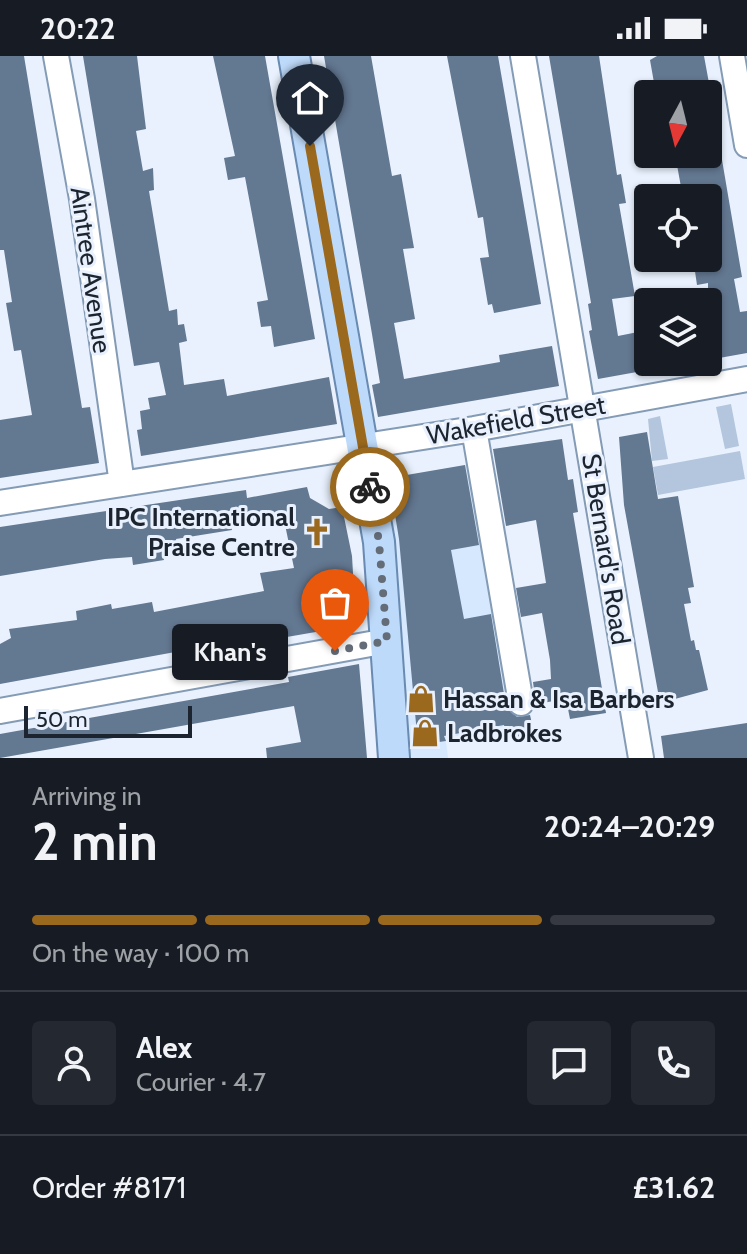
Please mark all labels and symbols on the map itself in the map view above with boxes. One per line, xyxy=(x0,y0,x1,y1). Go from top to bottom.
pin xyxy=(276,64,344,146)
north arrow xyxy=(634,80,722,168)
street label: Aintree Avenue xyxy=(64,185,118,355)
street label: Wakefield Street xyxy=(424,388,608,451)
courier xyxy=(330,447,410,527)
street label: St Bernard's Road xyxy=(575,451,637,647)
place label: IPC International Praise Centre xyxy=(107,501,295,563)
church icon: IPC International Praise Centre xyxy=(302,517,332,547)
pin xyxy=(301,569,369,651)
callout: Khan's xyxy=(171,623,287,679)
place label: Hassan & Isa Barbers xyxy=(443,683,674,715)
shop icon: Hassan & Isa Barbers xyxy=(406,684,436,714)
scale bar xyxy=(24,702,192,738)
place label: Ladbrokes xyxy=(447,717,562,749)
shop icon: Ladbrokes xyxy=(410,718,440,748)

